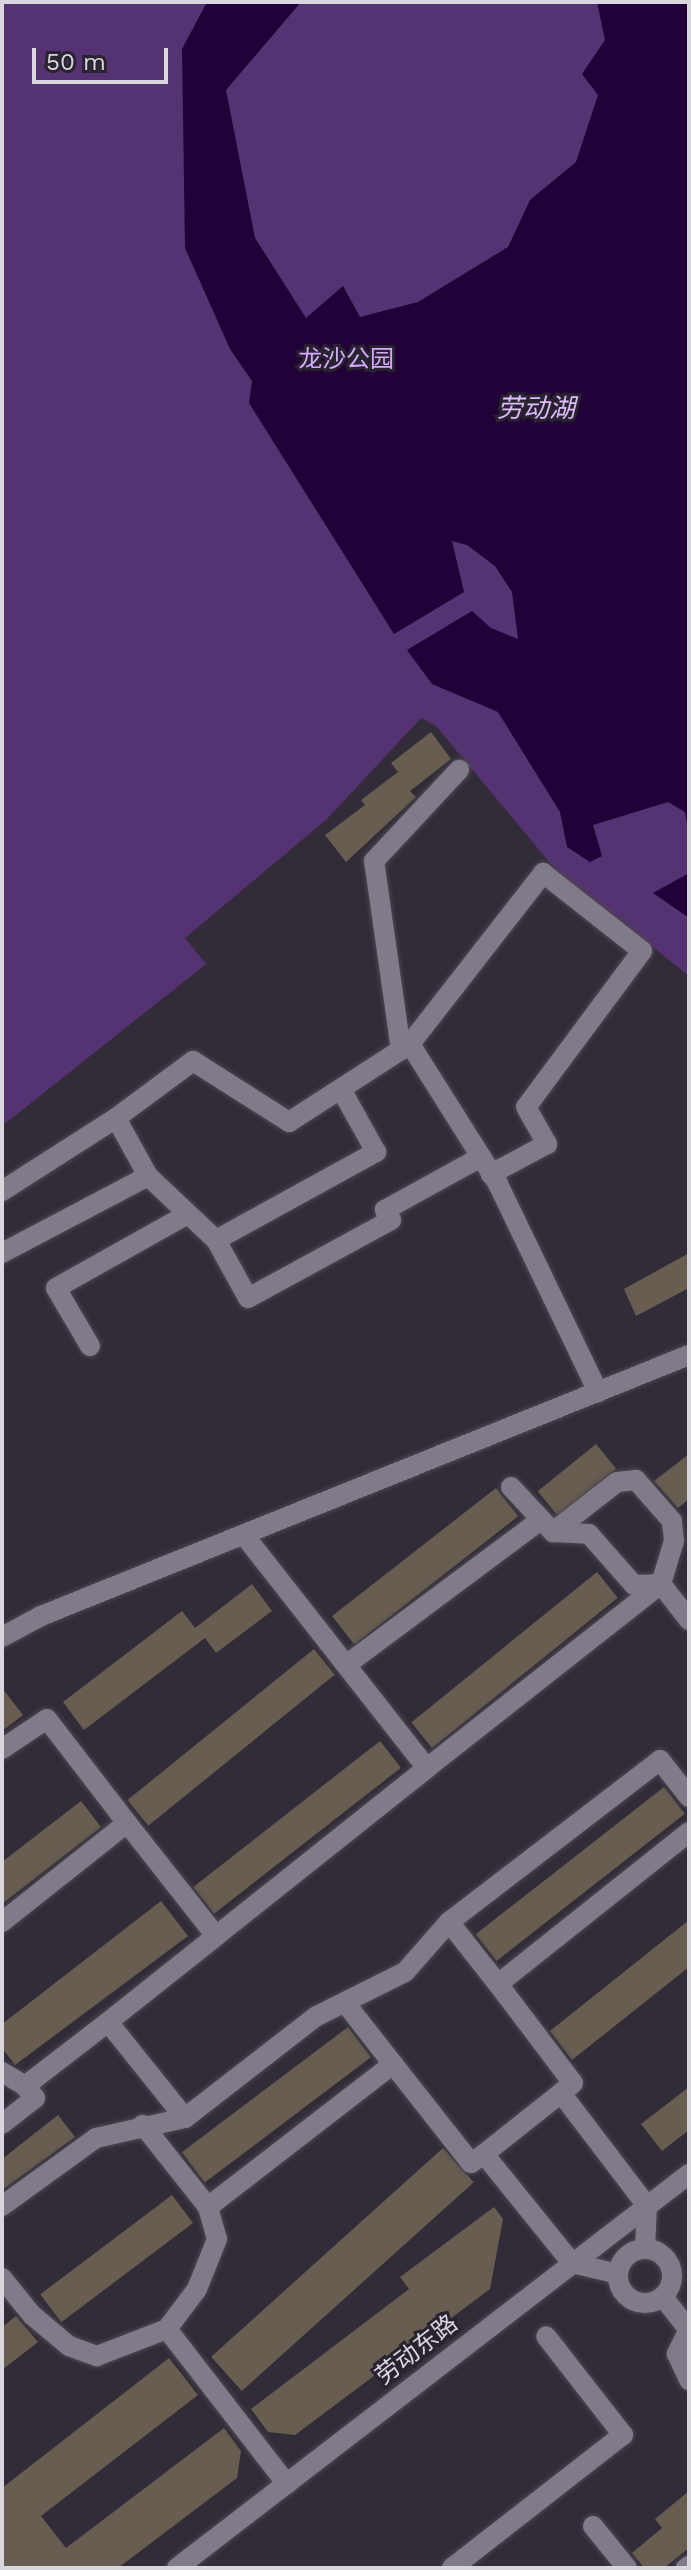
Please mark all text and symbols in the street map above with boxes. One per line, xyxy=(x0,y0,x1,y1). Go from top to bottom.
scale bar xyxy=(36,32,172,82)
text: 50 m xyxy=(46,48,106,76)
park label: 龙沙公园 xyxy=(298,346,394,374)
water label: 劳动湖 xyxy=(497,393,575,425)
street label: 劳动东路 xyxy=(370,2309,464,2391)

